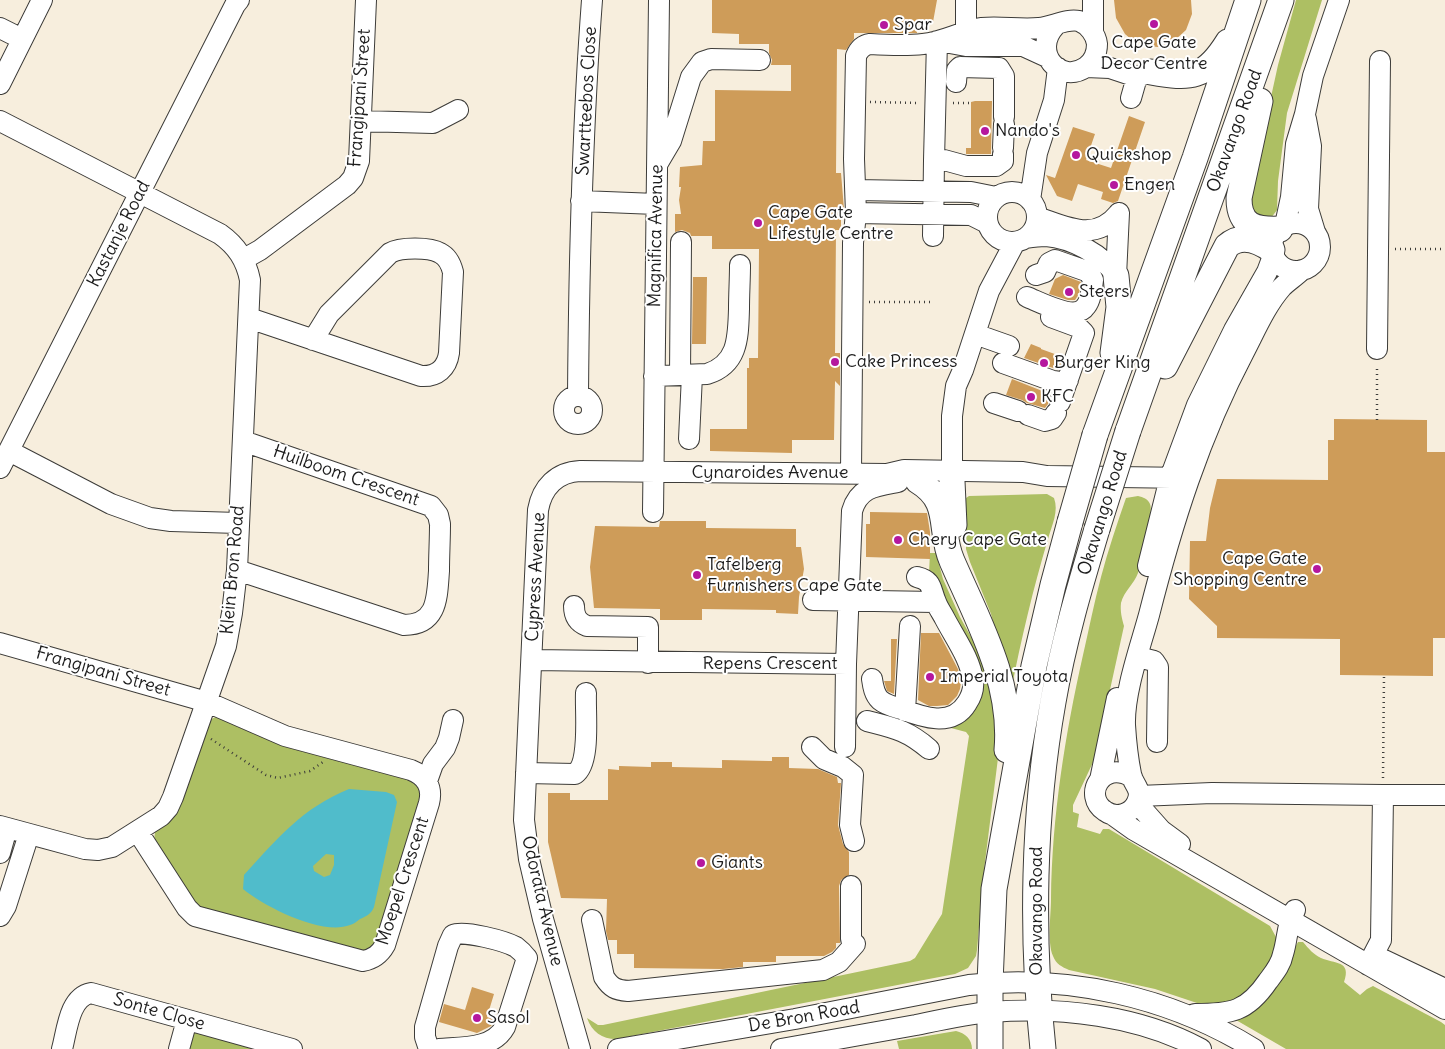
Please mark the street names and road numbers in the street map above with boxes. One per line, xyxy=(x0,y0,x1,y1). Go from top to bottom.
street label: Swartteebos Close xyxy=(572,26,602,176)
street label: Frangipani Street xyxy=(344,28,376,168)
street label: Okavango Road xyxy=(1203,67,1267,195)
street label: Magnifica Avenue xyxy=(644,164,668,308)
street label: Kastanje Road xyxy=(83,177,155,291)
street label: Huilboom Crescent xyxy=(270,441,422,511)
street label: Okavango Road xyxy=(1074,448,1132,578)
street label: Cynaroides Avenue xyxy=(692,462,848,484)
street label: Klein Bron Road xyxy=(217,505,249,635)
street label: Cypress Avenue xyxy=(522,512,550,642)
street label: Frangipani Street xyxy=(33,643,173,701)
street label: Repens Crescent xyxy=(703,653,837,675)
street label: Moepel Crescent xyxy=(372,814,434,948)
street label: Odorata Avenue xyxy=(517,834,567,968)
street label: Okavango Road xyxy=(1026,846,1048,976)
street label: Sonte Close xyxy=(111,989,207,1035)
street label: De Bron Road xyxy=(747,997,861,1037)

